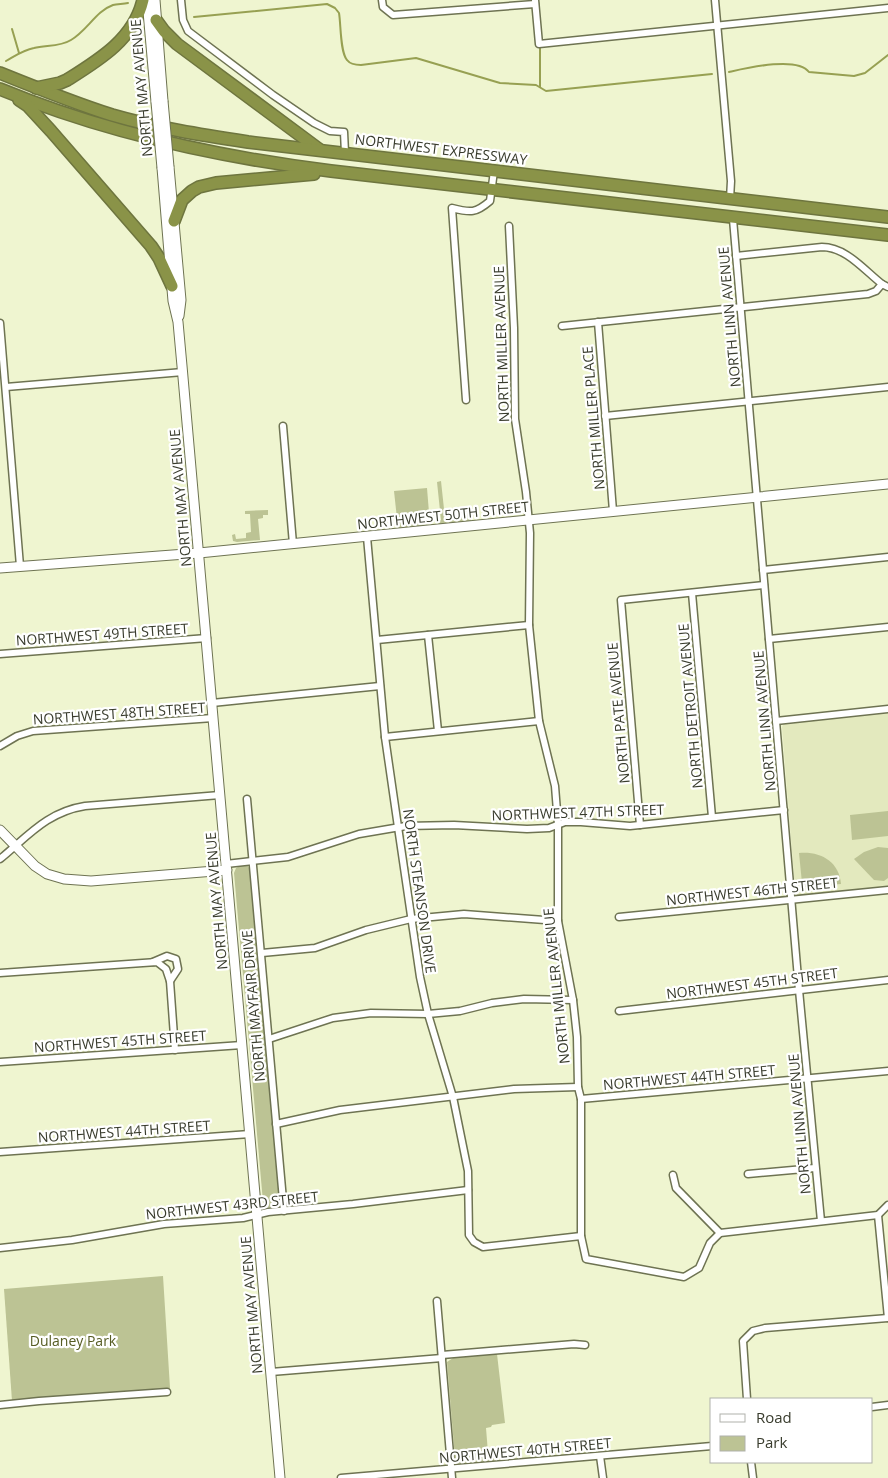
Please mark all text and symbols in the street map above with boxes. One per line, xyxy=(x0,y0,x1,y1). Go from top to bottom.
street label: NORTH MAY AVENUE xyxy=(126,18,156,158)
street label: NORTHWEST EXPRESSWAY xyxy=(354,129,528,169)
street label: NORTH LINN AVENUE xyxy=(713,246,745,388)
street label: NORTH MILLER AVENUE xyxy=(489,266,513,422)
street label: NORTH MILLER PLACE xyxy=(577,345,609,491)
street label: NORTH MAY AVENUE xyxy=(165,428,195,568)
street label: NORTHWEST 50TH STREET xyxy=(356,496,530,533)
street label: NORTHWEST 49TH STREET xyxy=(15,618,189,650)
street label: NORTH DETROIT AVENUE xyxy=(673,623,707,789)
street label: NORTH PATE AVENUE xyxy=(602,642,634,784)
street label: NORTH LINN AVENUE xyxy=(748,650,780,792)
street label: NORTHWEST 48TH STREET xyxy=(32,697,206,729)
street label: NORTHWEST 47TH STREET xyxy=(491,799,665,825)
street label: NORTH STEANSON DRIVE xyxy=(399,808,441,974)
street label: NORTH MAY AVENUE xyxy=(201,831,231,971)
street label: NORTHWEST 46TH STREET xyxy=(665,872,839,909)
street label: NORTH MILLER AVENUE xyxy=(538,907,574,1065)
street label: NORTH MAYFAIR DRIVE xyxy=(237,929,269,1083)
street label: NORTHWEST 45TH STREET xyxy=(665,963,839,1003)
street label: NORTHWEST 45TH STREET xyxy=(33,1025,207,1057)
street label: NORTH LINN AVENUE xyxy=(783,1053,815,1195)
street label: NORTHWEST 44TH STREET xyxy=(602,1060,776,1094)
street label: NORTHWEST 44TH STREET xyxy=(37,1115,211,1147)
street label: NORTHWEST 43RD STREET xyxy=(145,1186,320,1224)
street label: NORTH MAY AVENUE xyxy=(236,1235,266,1375)
park label: Dulaney Park xyxy=(30,1331,117,1350)
legend xyxy=(710,1398,873,1463)
text: Road xyxy=(756,1407,792,1427)
text: Park xyxy=(756,1432,787,1452)
street label: NORTHWEST 40TH STREET xyxy=(438,1433,612,1467)

